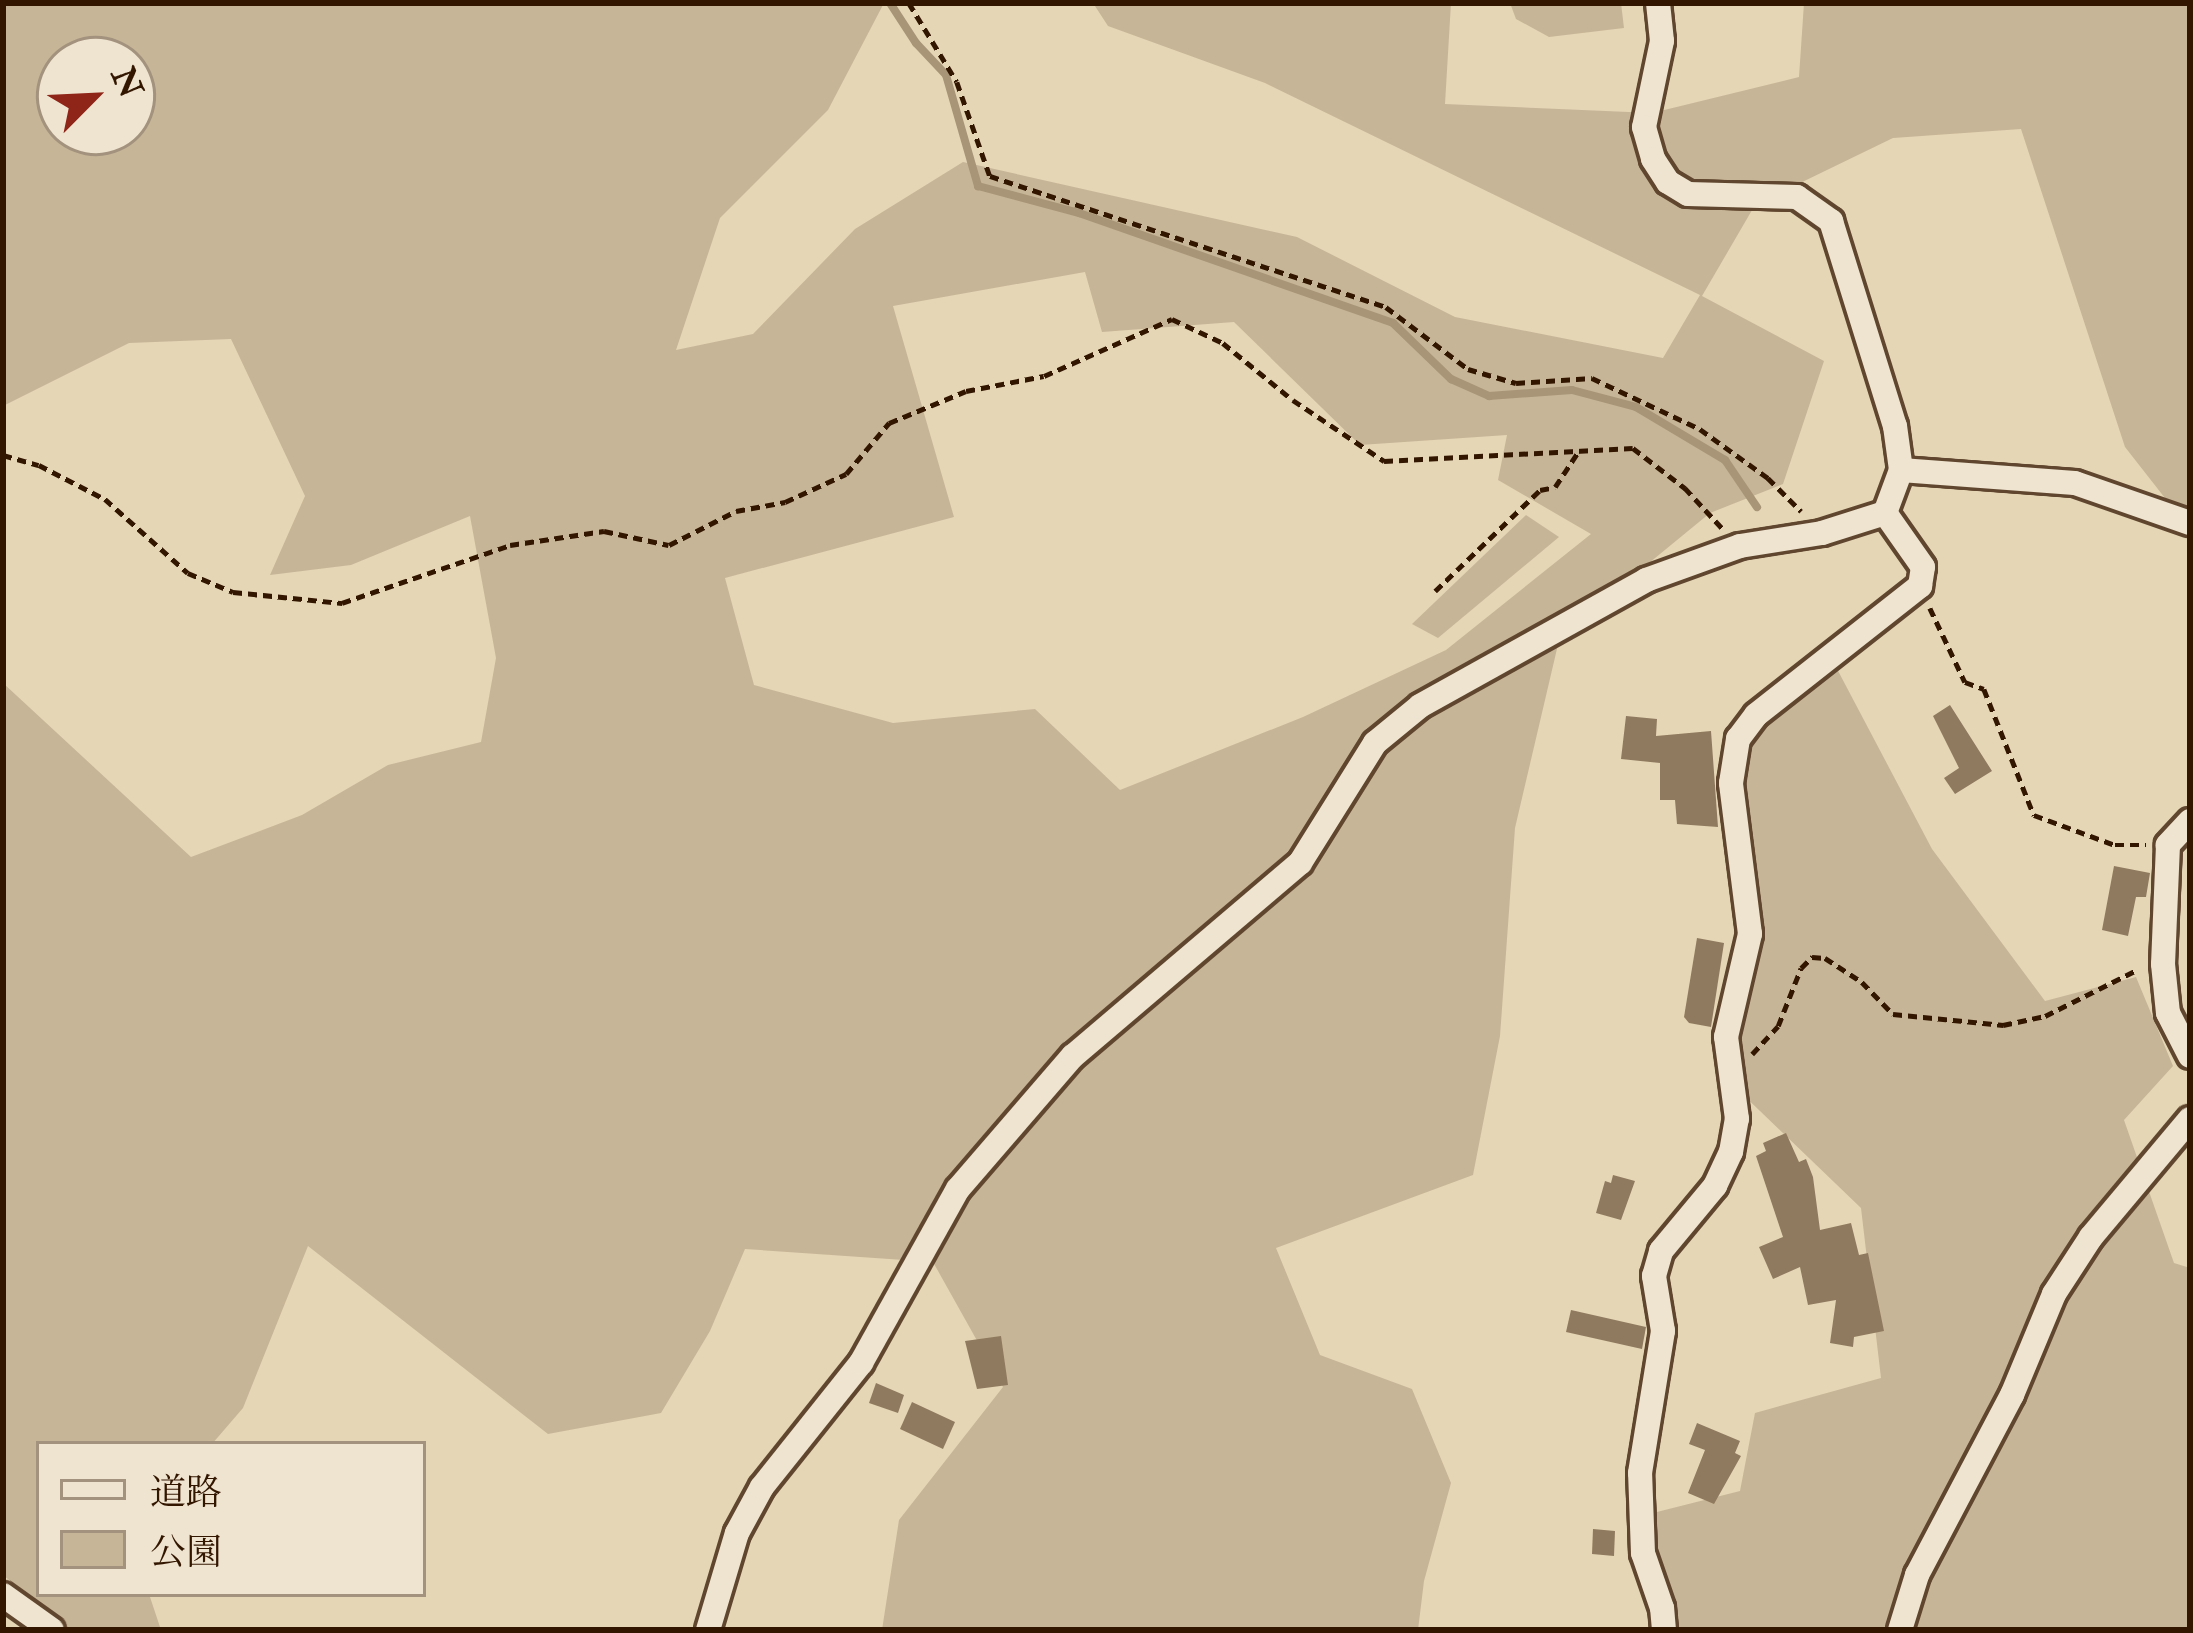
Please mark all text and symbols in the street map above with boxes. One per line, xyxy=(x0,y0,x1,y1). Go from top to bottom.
north arrow xyxy=(36,36,156,156)
text: N xyxy=(102,61,151,104)
legend xyxy=(36,1441,426,1597)
text: 道路 xyxy=(150,1470,222,1515)
text: 公園 xyxy=(150,1530,222,1575)

